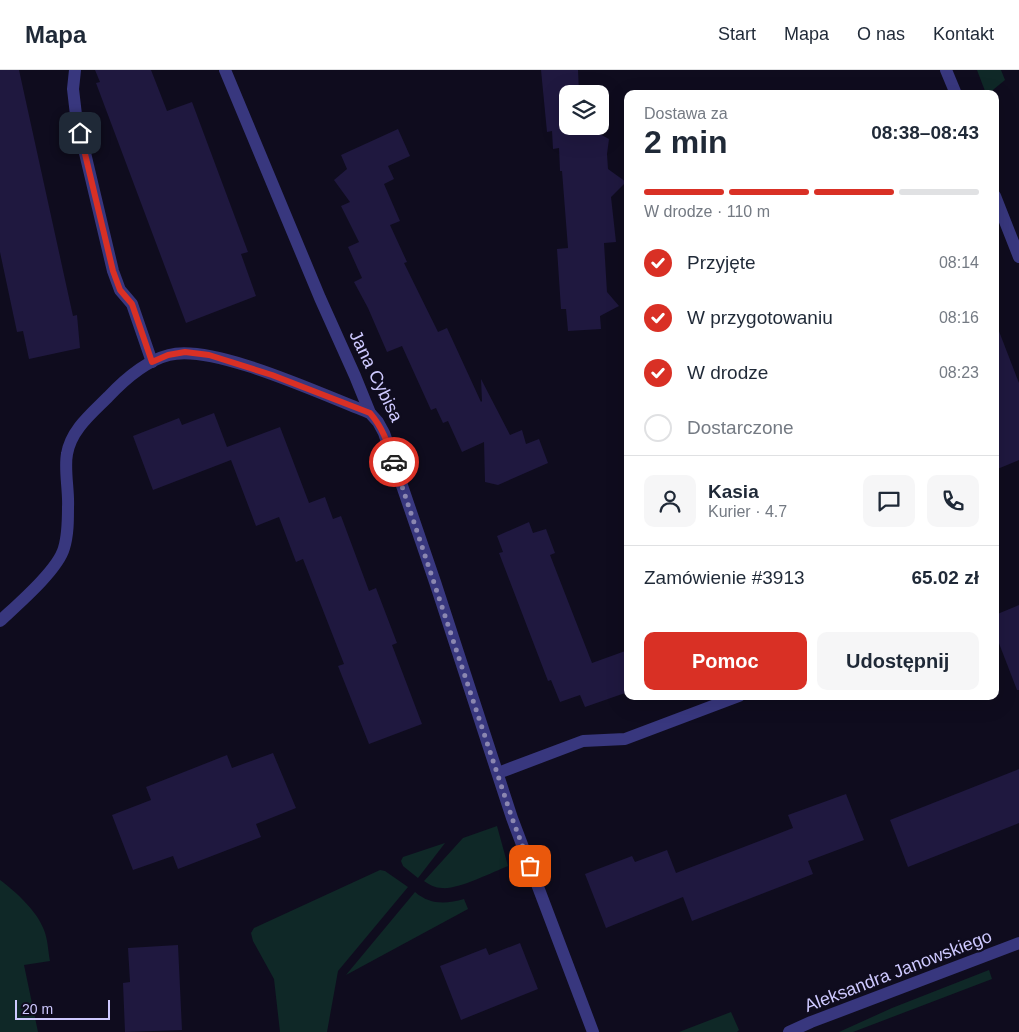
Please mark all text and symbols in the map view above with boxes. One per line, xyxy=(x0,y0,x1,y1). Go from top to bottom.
text: Mapa xyxy=(25,21,86,48)
text: Start xyxy=(718,24,756,44)
text: Mapa xyxy=(784,24,829,44)
text: O nas xyxy=(857,24,905,44)
text: Kontakt xyxy=(933,24,994,44)
map controls xyxy=(559,85,609,135)
button: layers xyxy=(559,85,609,135)
text: Dostawa za xyxy=(644,105,728,122)
pin xyxy=(59,112,101,154)
icon: home xyxy=(66,119,94,147)
text: 08:38–08:43 xyxy=(871,122,979,143)
text: 2 min xyxy=(644,124,728,160)
text: W drodze · 110 m xyxy=(644,203,770,220)
icon: check xyxy=(644,249,672,277)
text: Przyjęte xyxy=(687,252,756,273)
text: 08:14 xyxy=(939,254,979,271)
icon: check xyxy=(644,304,672,332)
text: W przygotowaniu xyxy=(687,307,833,328)
text: 08:16 xyxy=(939,309,979,326)
street label: Jana Cybisa xyxy=(345,327,407,426)
icon: check xyxy=(644,359,672,387)
text: W drodze xyxy=(687,362,768,383)
text: 08:23 xyxy=(939,364,979,381)
text: Dostarczone xyxy=(687,417,794,438)
courier xyxy=(369,437,419,487)
icon: car xyxy=(380,448,408,476)
button: person xyxy=(644,475,696,527)
button: chat xyxy=(863,475,915,527)
button: phone xyxy=(927,475,979,527)
text: Kasia xyxy=(708,481,759,502)
text: Kurier · 4.7 xyxy=(708,503,787,520)
text: Zamówienie #3913 xyxy=(644,567,805,588)
text: 65.02 zł xyxy=(911,567,979,588)
button: Pomoc xyxy=(644,632,807,690)
button: Udostępnij xyxy=(817,632,979,690)
pin xyxy=(509,845,551,887)
icon: bag xyxy=(516,852,544,880)
street label: Aleksandra Janowskiego xyxy=(801,926,995,1016)
scale bar xyxy=(15,997,110,1020)
text: 20 m xyxy=(22,1001,53,1017)

